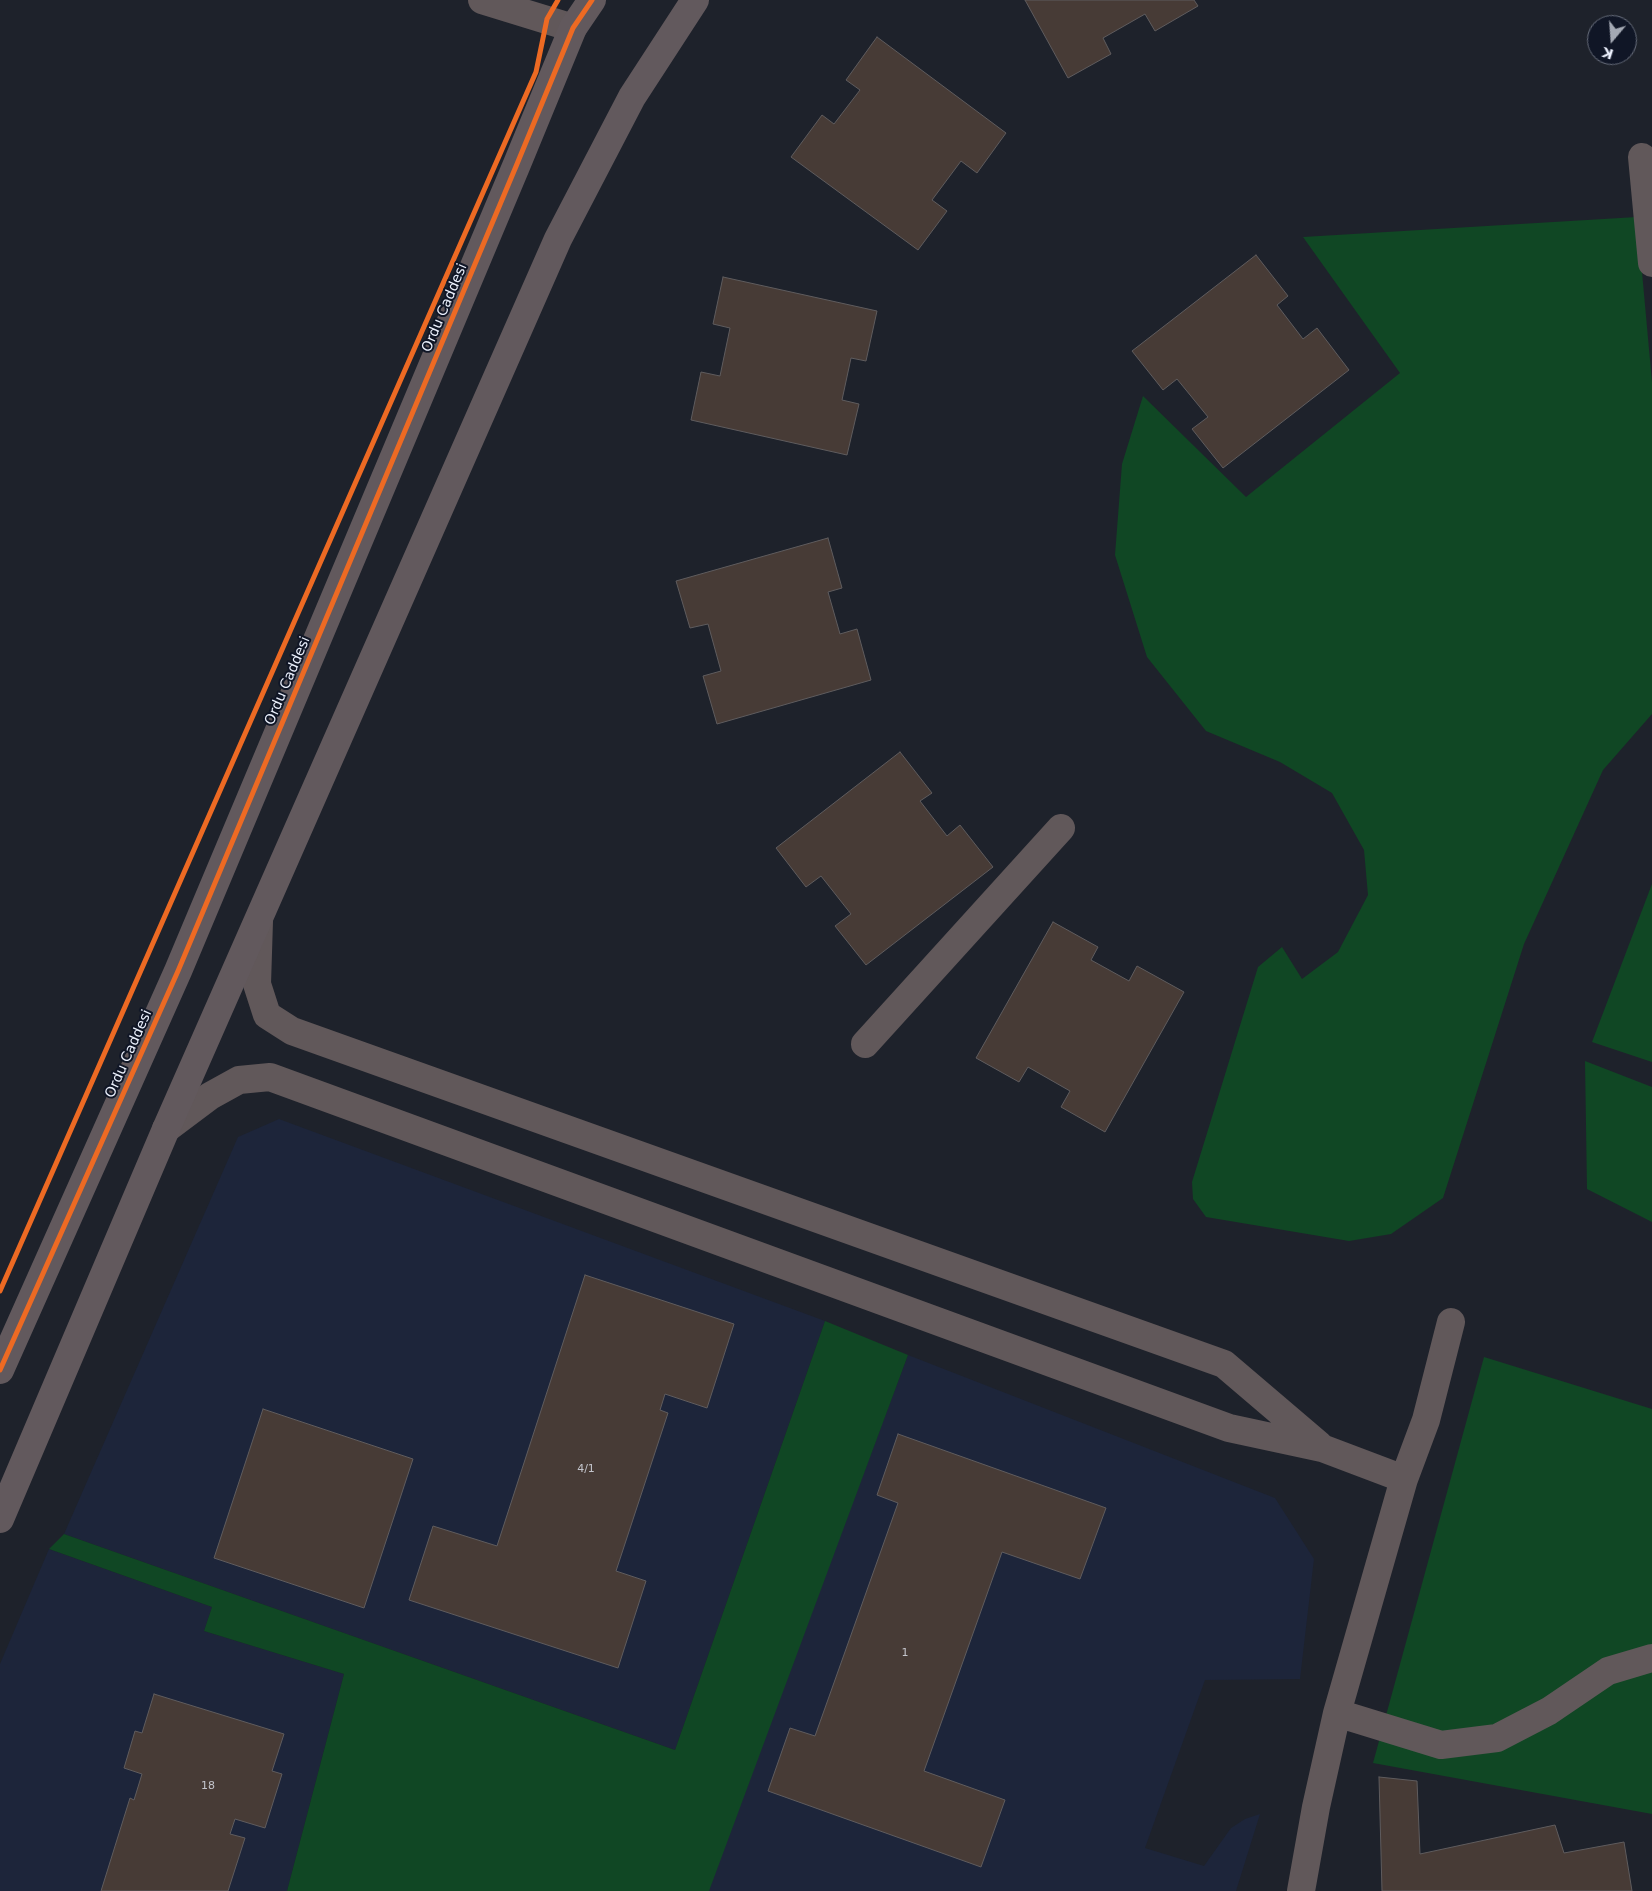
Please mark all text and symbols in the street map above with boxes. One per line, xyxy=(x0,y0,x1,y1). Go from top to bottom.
north arrow xyxy=(1587,15,1637,65)
text: K xyxy=(1600,44,1615,63)
street label: Ordu Caddesi xyxy=(419,261,471,355)
street label: Ordu Caddesi xyxy=(262,634,314,728)
street label: Ordu Caddesi xyxy=(102,1007,156,1101)
house number: 4/1 xyxy=(577,1462,595,1476)
house number: 1 xyxy=(902,1646,908,1660)
house number: 18 xyxy=(201,1779,215,1793)

